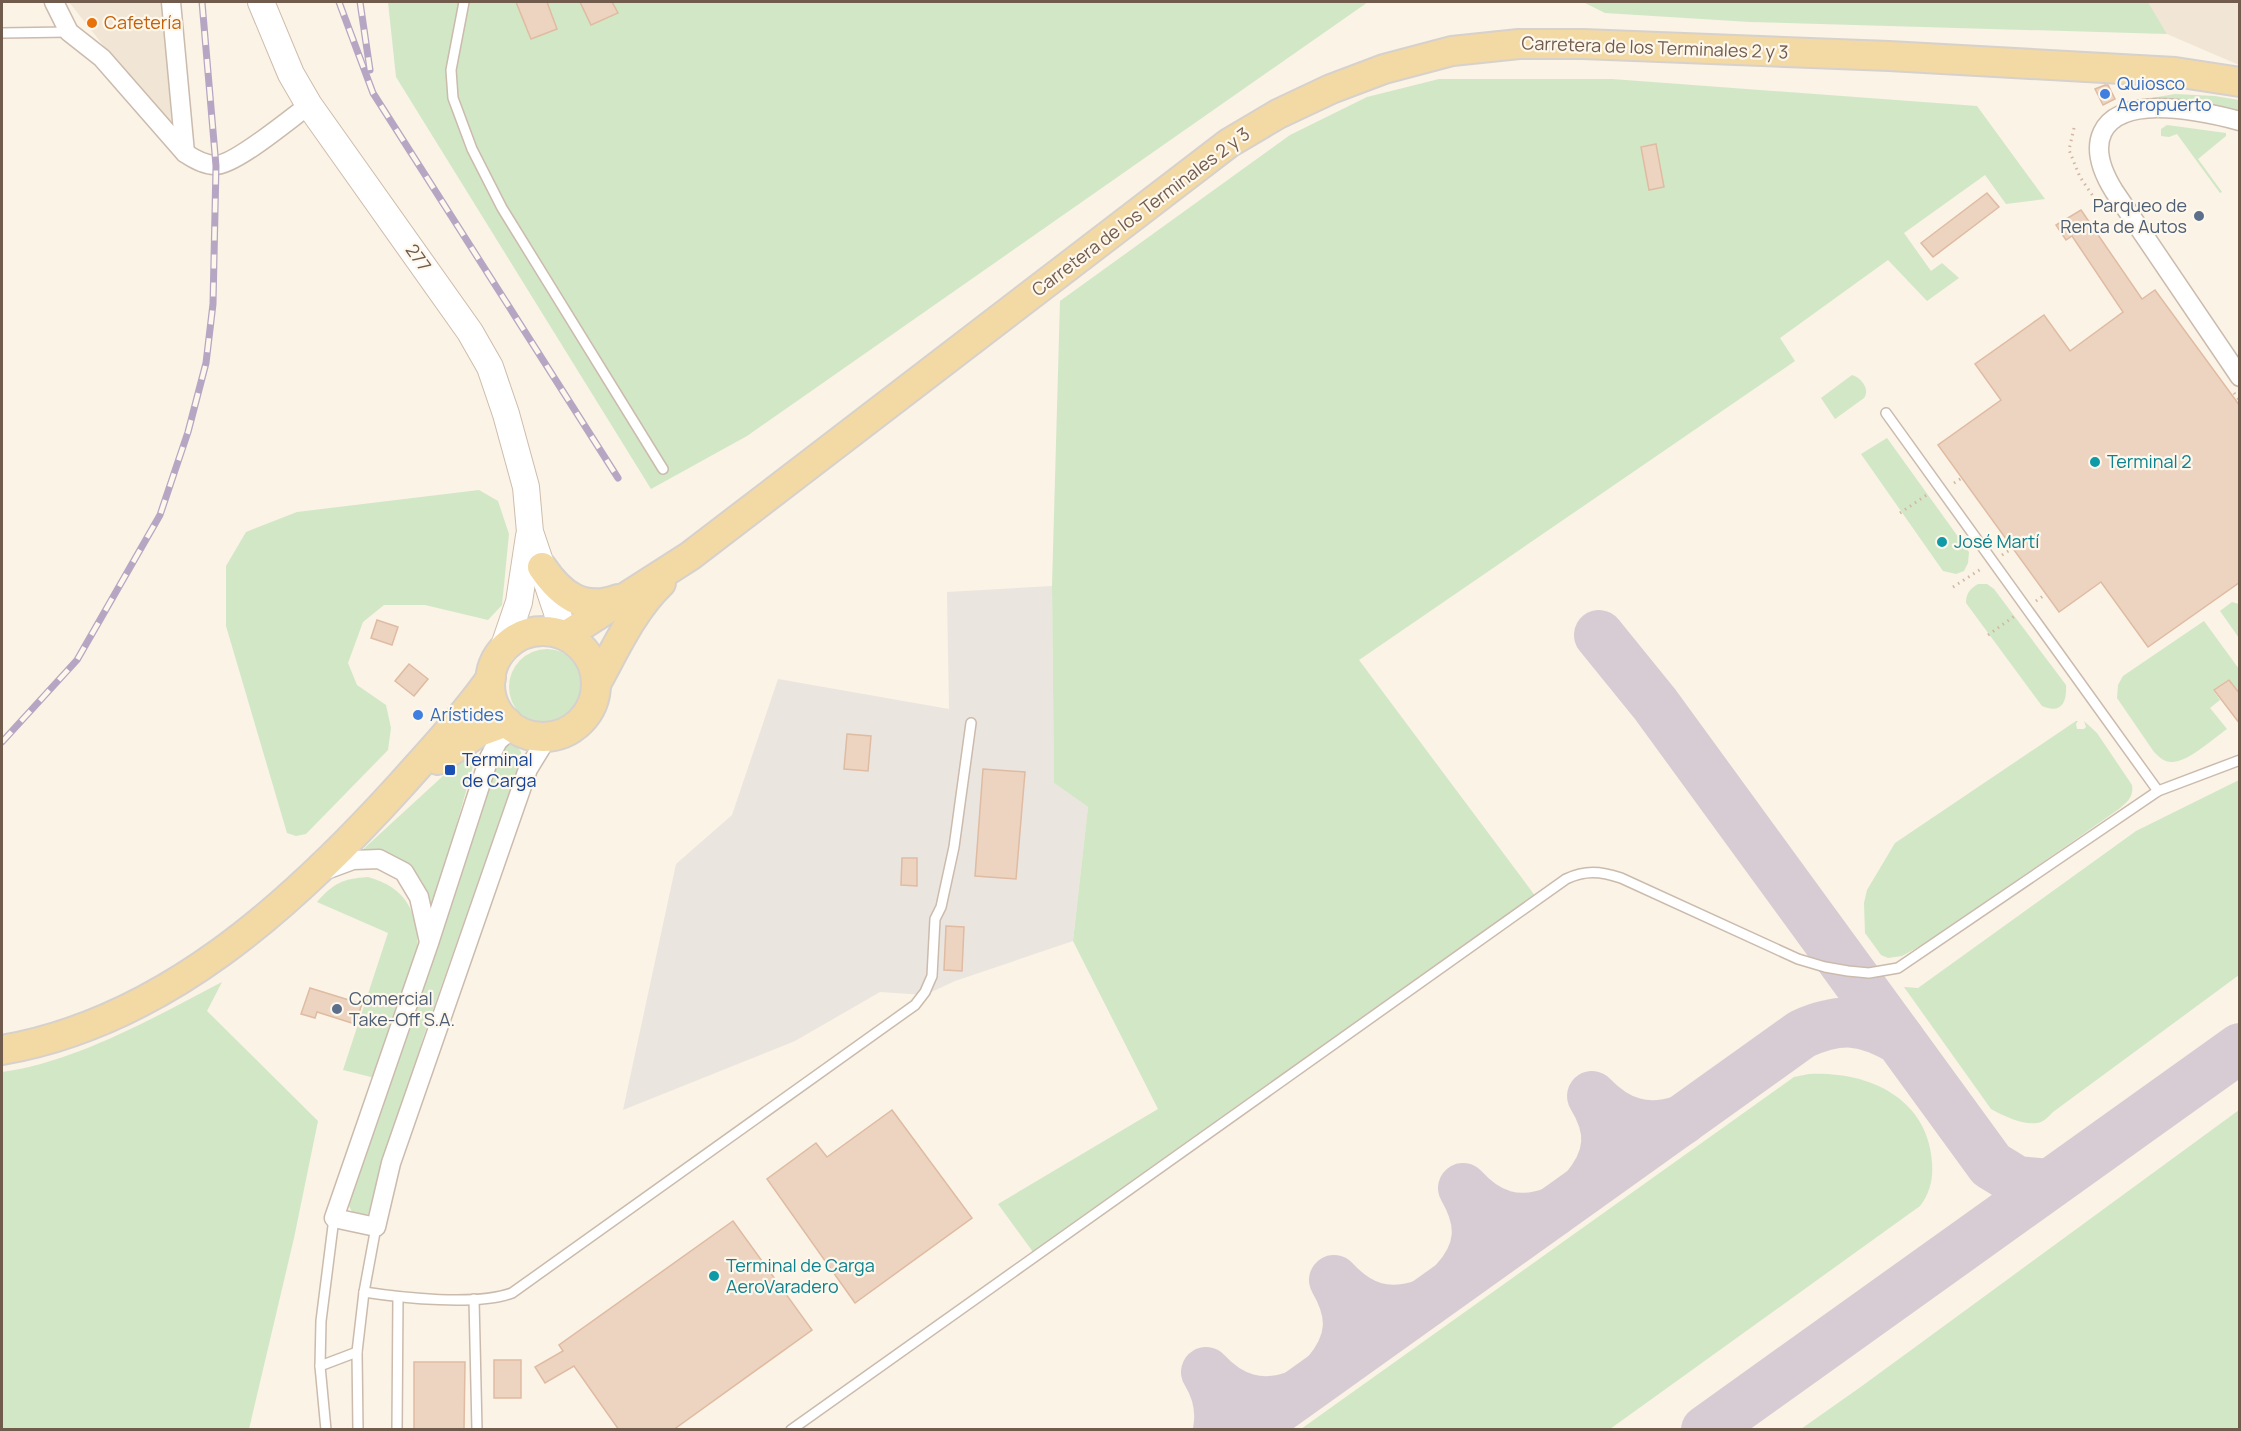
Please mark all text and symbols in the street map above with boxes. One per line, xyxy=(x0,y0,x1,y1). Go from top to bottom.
place label: Cafetería xyxy=(104,10,181,34)
marker: Cafetería xyxy=(85,16,99,30)
street label: Carretera de los Terminales 2 y 3 xyxy=(1521,30,1789,64)
place label: Quiosco Aeropuerto xyxy=(2117,71,2212,116)
marker: Quiosco Aeropuerto xyxy=(2098,87,2112,101)
street label: Carretera de los Terminales 2 y 3 xyxy=(1027,121,1254,301)
place label: Parqueo de Renta de Autos xyxy=(2060,193,2187,238)
marker: Parqueo de Renta de Autos xyxy=(2192,209,2206,223)
street label: 277 xyxy=(401,239,437,276)
place label: Terminal 2 xyxy=(2107,449,2192,473)
marker: Terminal 2 xyxy=(2088,455,2102,469)
place label: José Martí xyxy=(1954,529,2040,553)
marker: José Martí xyxy=(1935,535,1949,549)
place label: Arístides xyxy=(430,702,504,726)
marker: Arístides xyxy=(411,708,425,722)
place label: Terminal de Carga xyxy=(462,747,536,792)
marker: Terminal de Carga xyxy=(443,763,457,777)
place label: Comercial Take-Off S.A. xyxy=(349,986,455,1031)
marker: Comercial Take-Off S.A. xyxy=(330,1002,344,1016)
place label: Terminal de Carga AeroVaradero xyxy=(726,1253,875,1298)
marker: Terminal de Carga AeroVaradero xyxy=(707,1269,721,1283)

